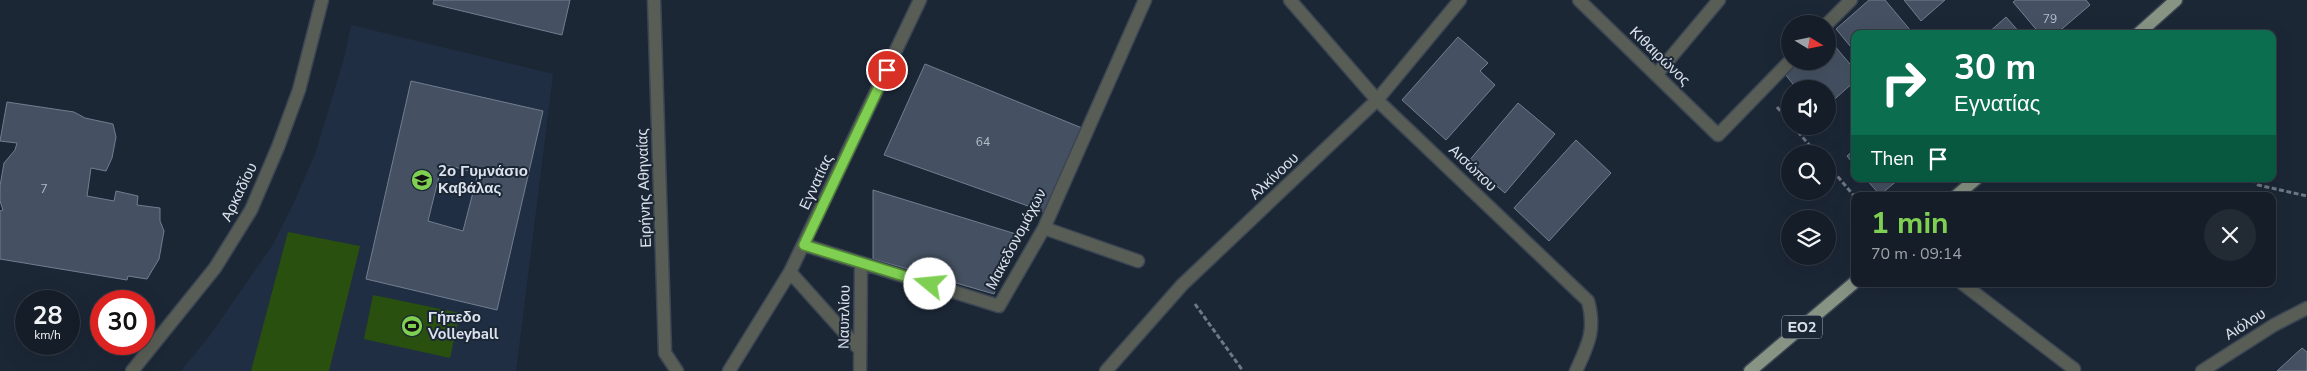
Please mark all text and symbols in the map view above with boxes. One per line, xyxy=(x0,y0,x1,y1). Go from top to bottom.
house number: 79 xyxy=(2043,11,2057,27)
north arrow xyxy=(1781,15,1836,70)
map controls xyxy=(1781,15,1836,265)
street label: Κιθαιρώνος xyxy=(1625,22,1695,90)
text: 30 m xyxy=(1954,44,2036,91)
pin xyxy=(866,49,908,91)
icon: right xyxy=(1871,50,1936,115)
icon: arrive xyxy=(873,56,901,84)
button: sound xyxy=(1781,80,1836,135)
text: Εγνατίας xyxy=(1954,89,2040,119)
street label: Ειρήνης Αθηναίας xyxy=(632,128,656,248)
house number: 64 xyxy=(976,134,990,150)
street label: Αισώπου xyxy=(1445,140,1501,196)
button: search xyxy=(1781,145,1836,200)
icon: arrive xyxy=(1924,145,1952,173)
text: Then xyxy=(1871,146,1914,172)
street label: Αλκίνοου xyxy=(1245,148,1303,204)
street label: Εγνατίας xyxy=(795,151,837,213)
street label: Αρκαδίου xyxy=(216,159,262,225)
place label: 2ο Γυμνάσιο Καβάλας xyxy=(438,161,528,198)
school or university icon: 2ο Γυμνάσιο Καβάλας xyxy=(410,168,434,192)
house number: 7 xyxy=(40,181,48,197)
street label: Μακεδονομάχων xyxy=(981,185,1051,293)
text: 1 min xyxy=(1871,203,1949,244)
button: close xyxy=(2204,209,2256,261)
button: layers xyxy=(1781,210,1836,265)
text: 70 m · 09:14 xyxy=(1871,243,1962,265)
position arrow xyxy=(903,257,955,309)
street label: Ναυπλίου xyxy=(833,285,855,349)
speed limit sign: 30 xyxy=(90,290,155,355)
text: 28 xyxy=(32,299,63,333)
street label: Αιόλου xyxy=(2221,304,2269,344)
place label: Γήπεδο Volleyball xyxy=(427,307,499,344)
sports icon: Γήπεδο Volleyball xyxy=(400,314,424,338)
road number: ΕΟ2 xyxy=(1782,316,1822,338)
text: km/h xyxy=(34,327,61,343)

